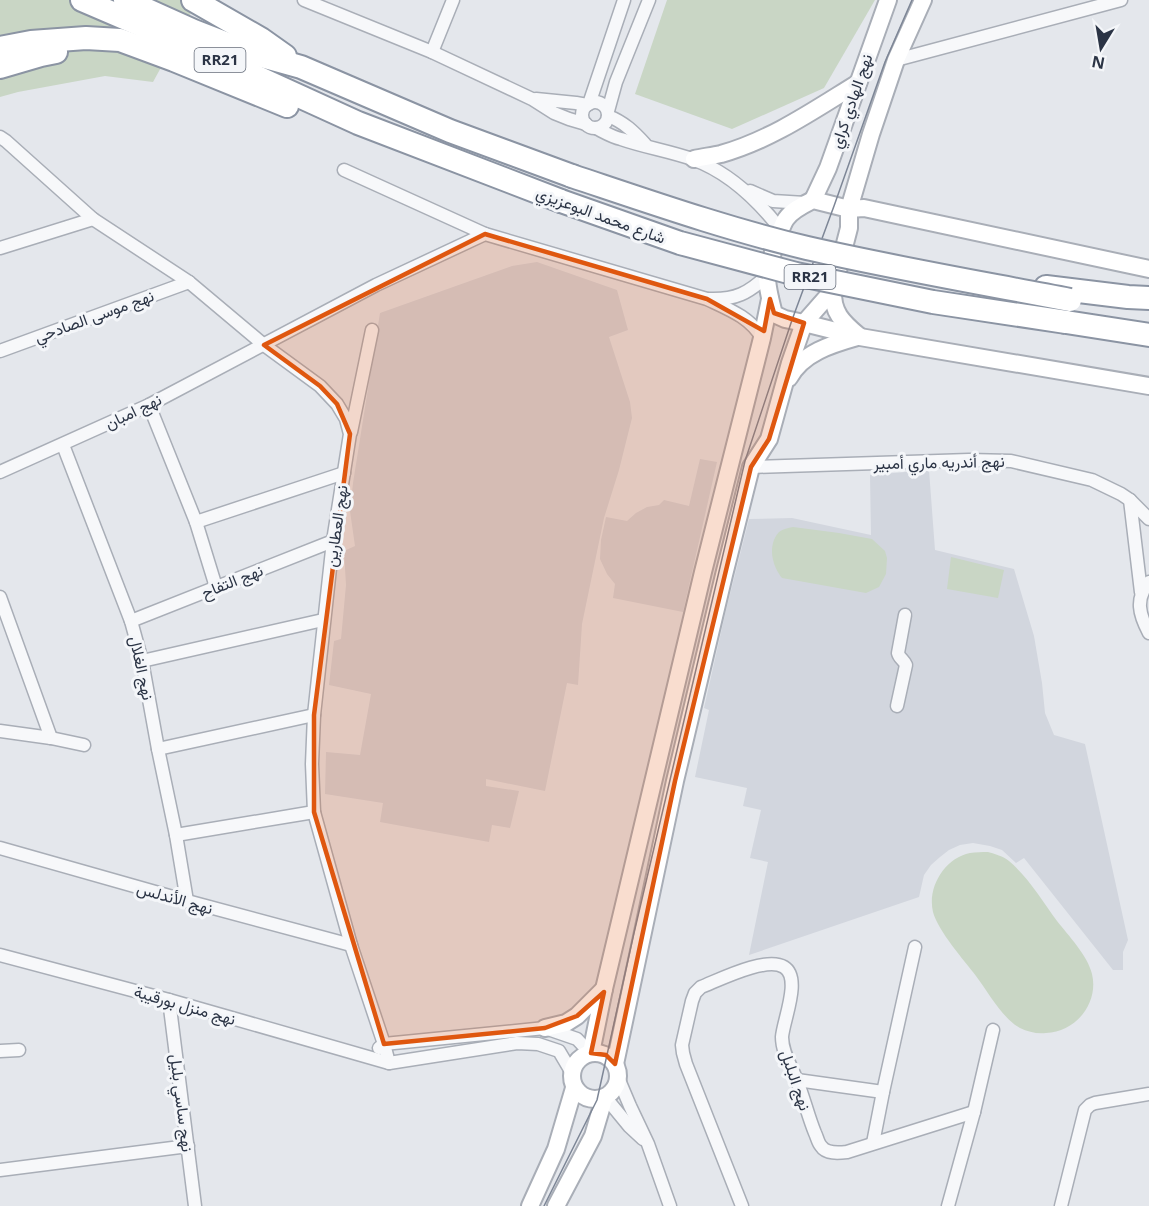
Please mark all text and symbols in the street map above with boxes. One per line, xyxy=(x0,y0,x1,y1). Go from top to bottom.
north arrow xyxy=(1071,18,1131,78)
road number: RR21 xyxy=(194,48,246,72)
street label: نهج الهادي كراي xyxy=(825,51,880,152)
text: N xyxy=(1090,51,1107,75)
street label: شارع محمد البوعزيزي xyxy=(532,181,669,251)
road number: RR21 xyxy=(784,265,836,289)
street label: نهج موسى الصادحي xyxy=(31,284,158,351)
street label: نهج امبان xyxy=(101,388,165,435)
street label: نهج أندريه ماري أمبير xyxy=(872,450,1005,477)
street label: نهج العطارين xyxy=(319,484,354,569)
street label: نهج التفاح xyxy=(198,559,266,604)
street label: نهج الغلال xyxy=(124,634,160,702)
street label: نهج الأندلس xyxy=(134,877,216,920)
street label: نهج منزل بورقيبة xyxy=(131,980,238,1031)
street label: نهج البلبل xyxy=(774,1047,817,1114)
street label: نهج ساسي بليل xyxy=(162,1053,199,1154)

